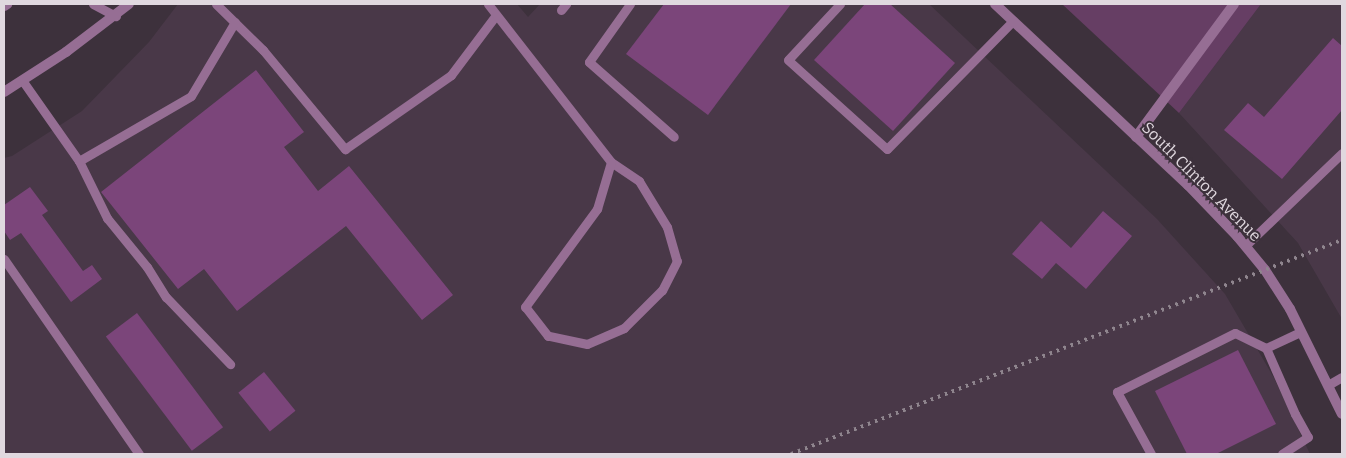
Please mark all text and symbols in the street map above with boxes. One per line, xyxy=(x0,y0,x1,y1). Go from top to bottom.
street label: South Clinton Avenue xyxy=(1137,118,1265,246)

